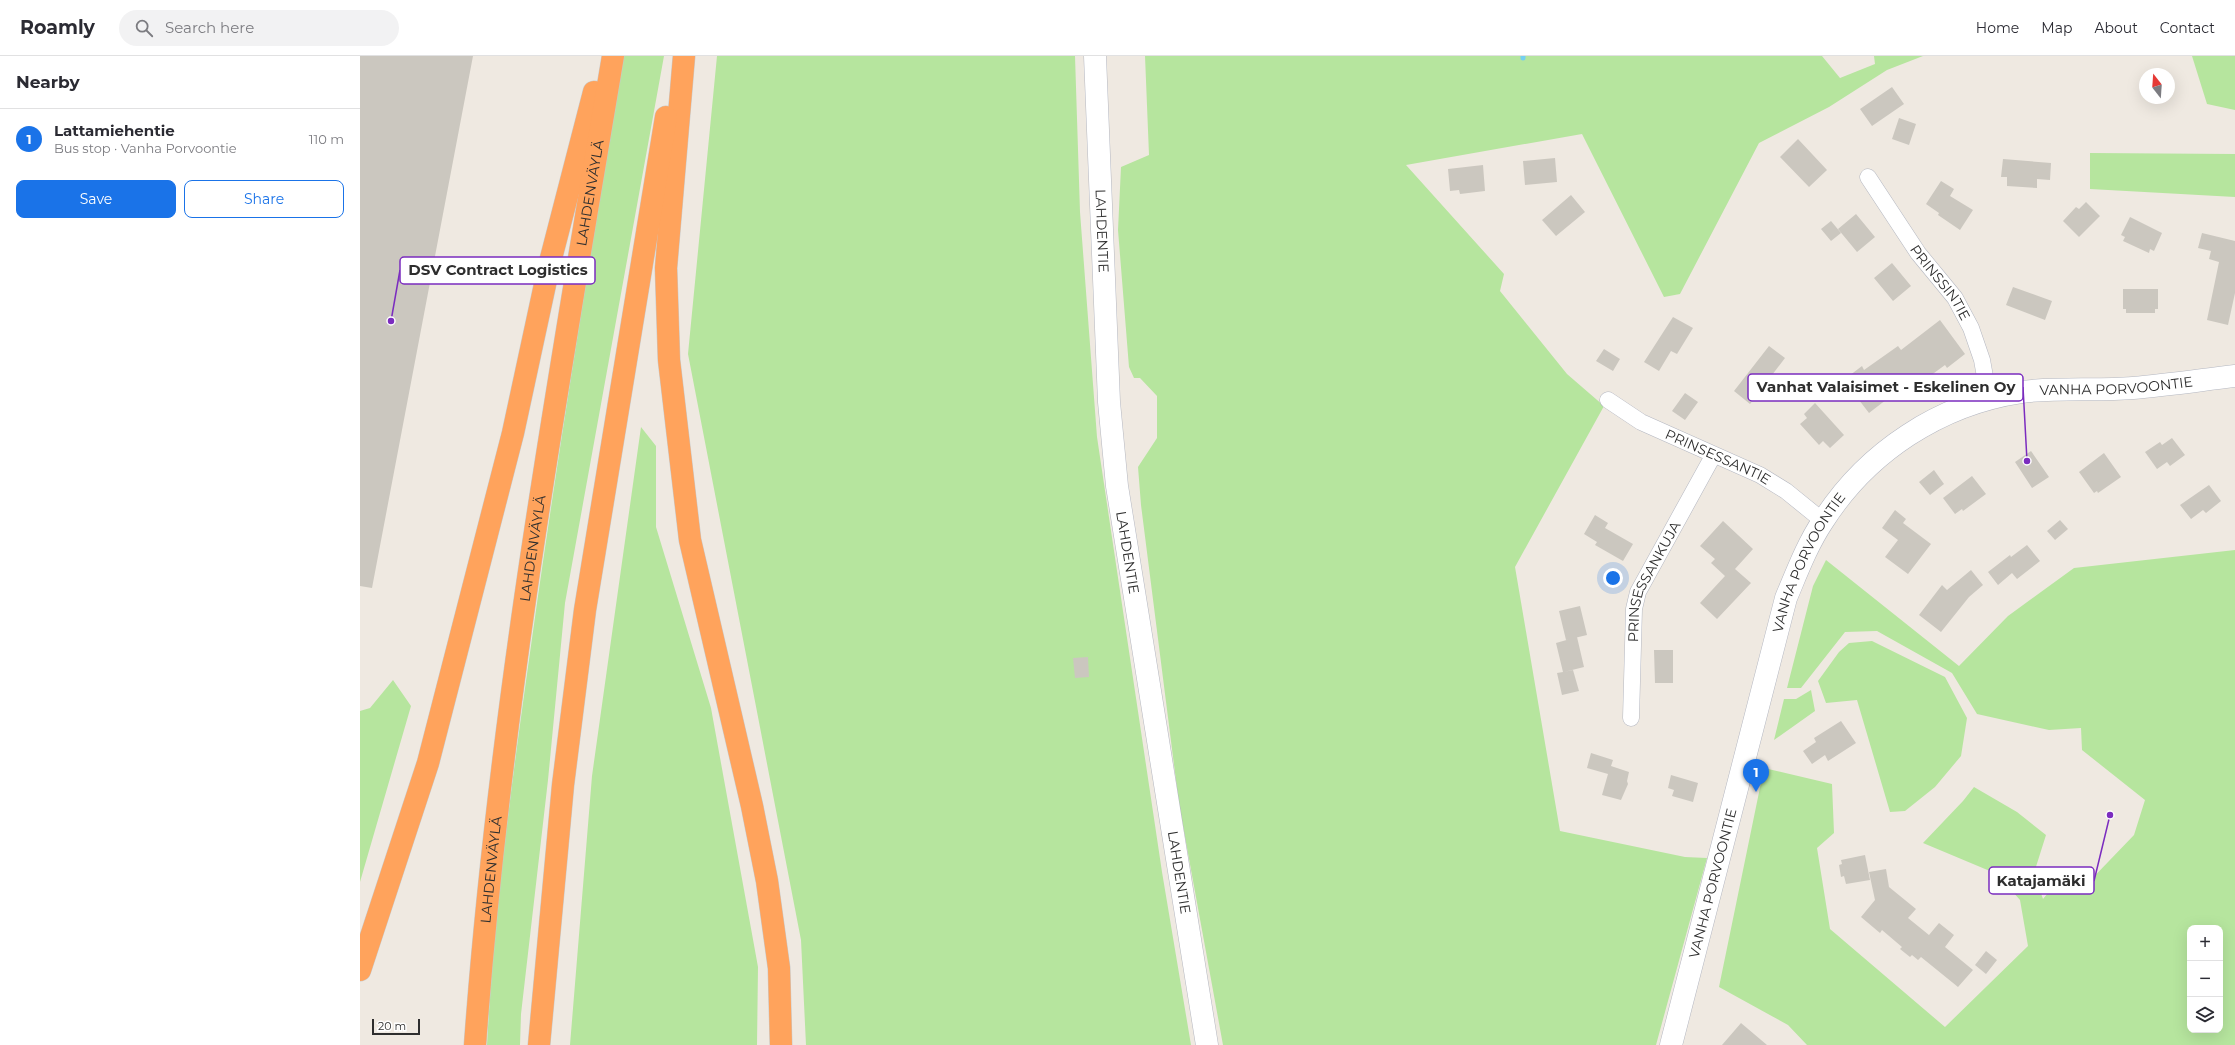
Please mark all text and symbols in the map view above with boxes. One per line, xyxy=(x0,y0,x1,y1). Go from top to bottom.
search box xyxy=(119,10,399,46)
text: Roamly xyxy=(20,16,95,39)
icon: search xyxy=(133,17,155,39)
text: Search here xyxy=(165,18,254,37)
text: Home xyxy=(1976,19,2019,37)
text: Map xyxy=(2041,19,2072,37)
text: About xyxy=(2094,19,2138,37)
text: Contact xyxy=(2160,19,2215,37)
north arrow xyxy=(2139,68,2175,104)
text: Nearby xyxy=(16,72,80,92)
text: Lattamiehentie xyxy=(54,121,175,140)
text: 1 xyxy=(26,131,32,147)
text: 110 m xyxy=(309,131,344,147)
street label: LAHDENVÄYLÄ xyxy=(572,138,608,248)
text: Bus stop · Vanha Porvoontie xyxy=(54,140,237,156)
button: Save xyxy=(16,180,176,218)
button: Share xyxy=(184,180,344,218)
street label: LAHDENTIE xyxy=(1091,189,1113,273)
street label: PRINSSINTIE xyxy=(1906,241,1974,323)
callout: DSV Contract Logistics xyxy=(400,257,595,284)
text: DSV Contract Logistics xyxy=(408,260,588,279)
street label: VANHA PORVOONTIE xyxy=(2039,372,2194,399)
callout: Vanhat Valaisimet - Eskelinen Oy xyxy=(1748,374,2023,401)
text: Vanhat Valaisimet - Eskelinen Oy xyxy=(1756,377,2016,396)
street label: PRINSESSANTIE xyxy=(1662,425,1774,488)
street label: VANHA PORVOONTIE xyxy=(1768,489,1849,635)
street label: LAHDENVÄYLÄ xyxy=(516,493,550,603)
street label: LAHDENTIE xyxy=(1112,510,1143,595)
street label: PRINSESSANKUJA xyxy=(1624,517,1685,642)
your location xyxy=(1603,568,1623,588)
pin: 1 xyxy=(1743,759,1769,792)
street label: VANHA PORVOONTIE xyxy=(1685,807,1740,960)
street label: LAHDENVÄYLÄ xyxy=(476,814,506,924)
street label: LAHDENTIE xyxy=(1164,830,1195,915)
callout: Katajamäki xyxy=(1989,867,2094,894)
text: Katajamäki xyxy=(1997,871,2085,890)
map controls xyxy=(2187,925,2223,1033)
button: + xyxy=(2187,925,2223,961)
button: − xyxy=(2187,961,2223,997)
button: layers xyxy=(2187,997,2223,1033)
scale bar xyxy=(372,1017,420,1036)
text: 20 m xyxy=(378,1019,406,1033)

